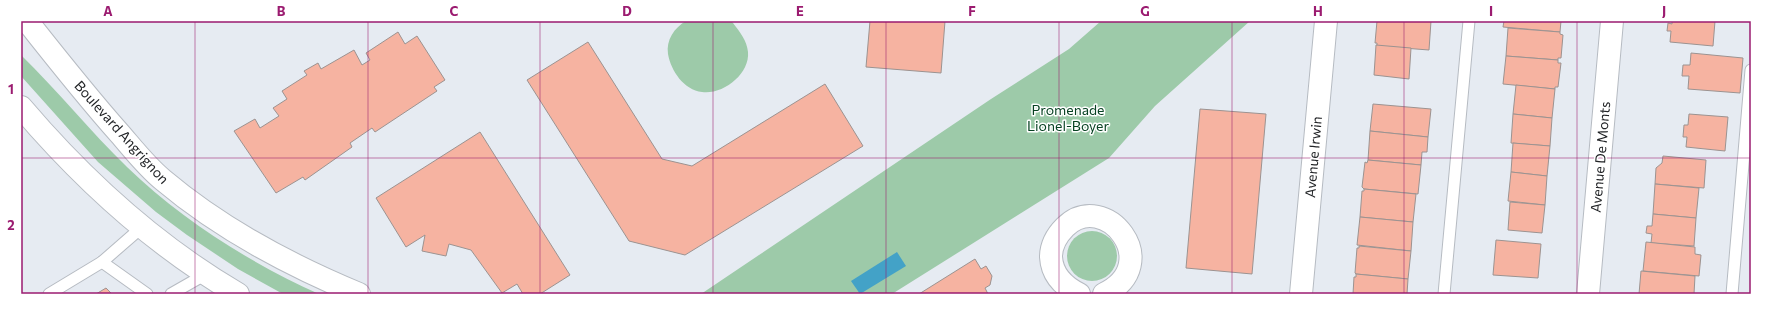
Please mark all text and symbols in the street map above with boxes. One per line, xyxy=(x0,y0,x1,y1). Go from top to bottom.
text: A xyxy=(103,3,113,19)
text: B xyxy=(277,3,286,19)
text: C xyxy=(450,3,459,19)
text: D xyxy=(622,3,632,19)
text: E xyxy=(796,3,804,19)
text: F xyxy=(968,3,976,19)
text: G xyxy=(1140,3,1150,19)
text: H xyxy=(1313,3,1323,19)
text: I xyxy=(1489,3,1493,19)
text: J xyxy=(1662,3,1666,19)
street label: Boulevard Angrignon xyxy=(71,77,173,187)
text: 1 xyxy=(8,81,14,97)
park label: Promenade Lionel-Boyer xyxy=(1027,101,1109,134)
street label: Avenue De Monts xyxy=(1587,101,1613,213)
street label: Avenue Irwin xyxy=(1301,116,1325,198)
text: 2 xyxy=(7,217,15,233)

